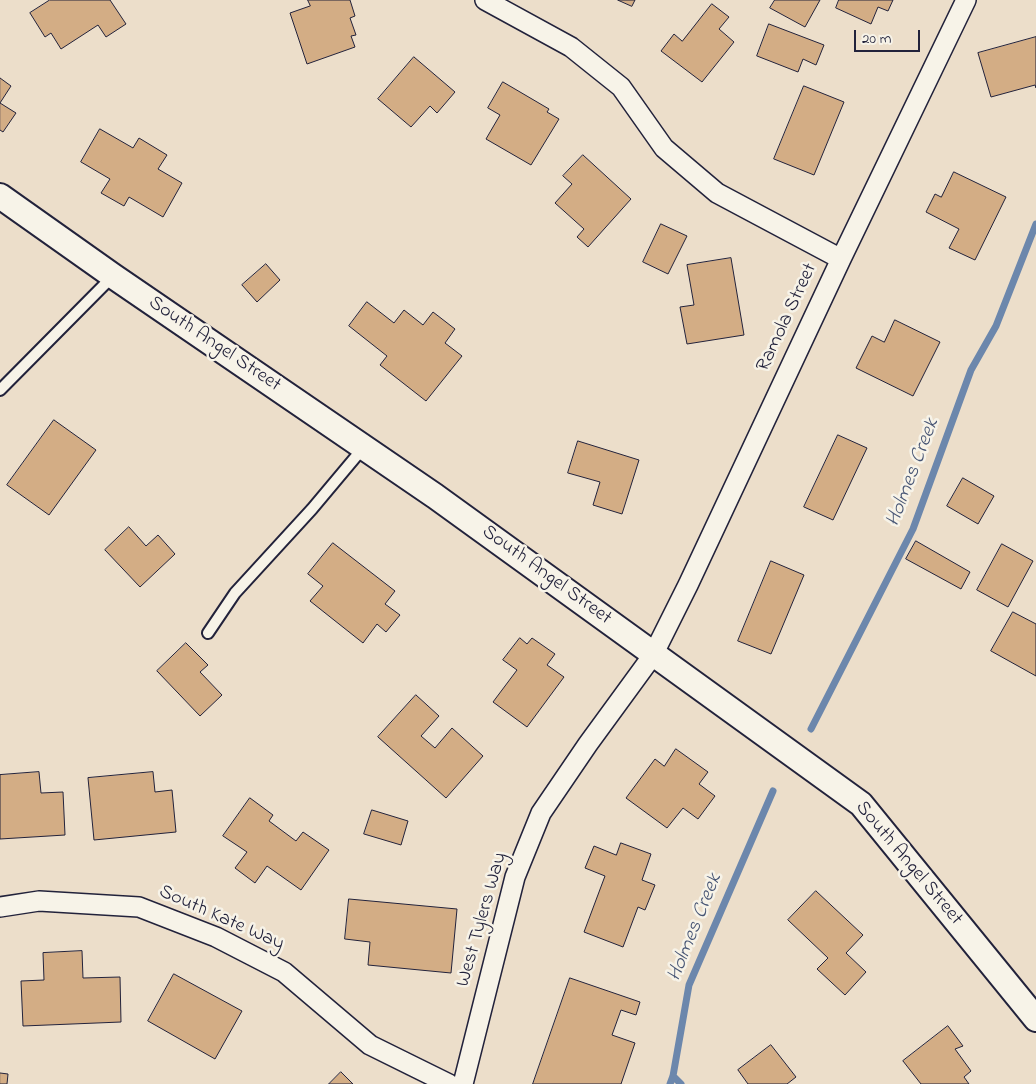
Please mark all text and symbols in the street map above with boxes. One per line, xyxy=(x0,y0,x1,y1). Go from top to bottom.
scale bar xyxy=(856,20,922,52)
text: 20 m xyxy=(862,28,891,50)
street label: Ramola Street xyxy=(752,260,824,376)
street label: South Angel Street xyxy=(143,292,285,398)
water label: Holmes Creek xyxy=(882,415,946,531)
street label: South Angel Street xyxy=(476,521,616,631)
street label: South Angel Street xyxy=(849,797,967,931)
street label: West Tylers Way xyxy=(452,850,514,990)
water label: Holmes Creek xyxy=(663,871,729,985)
street label: South Kate Way xyxy=(155,881,287,957)

